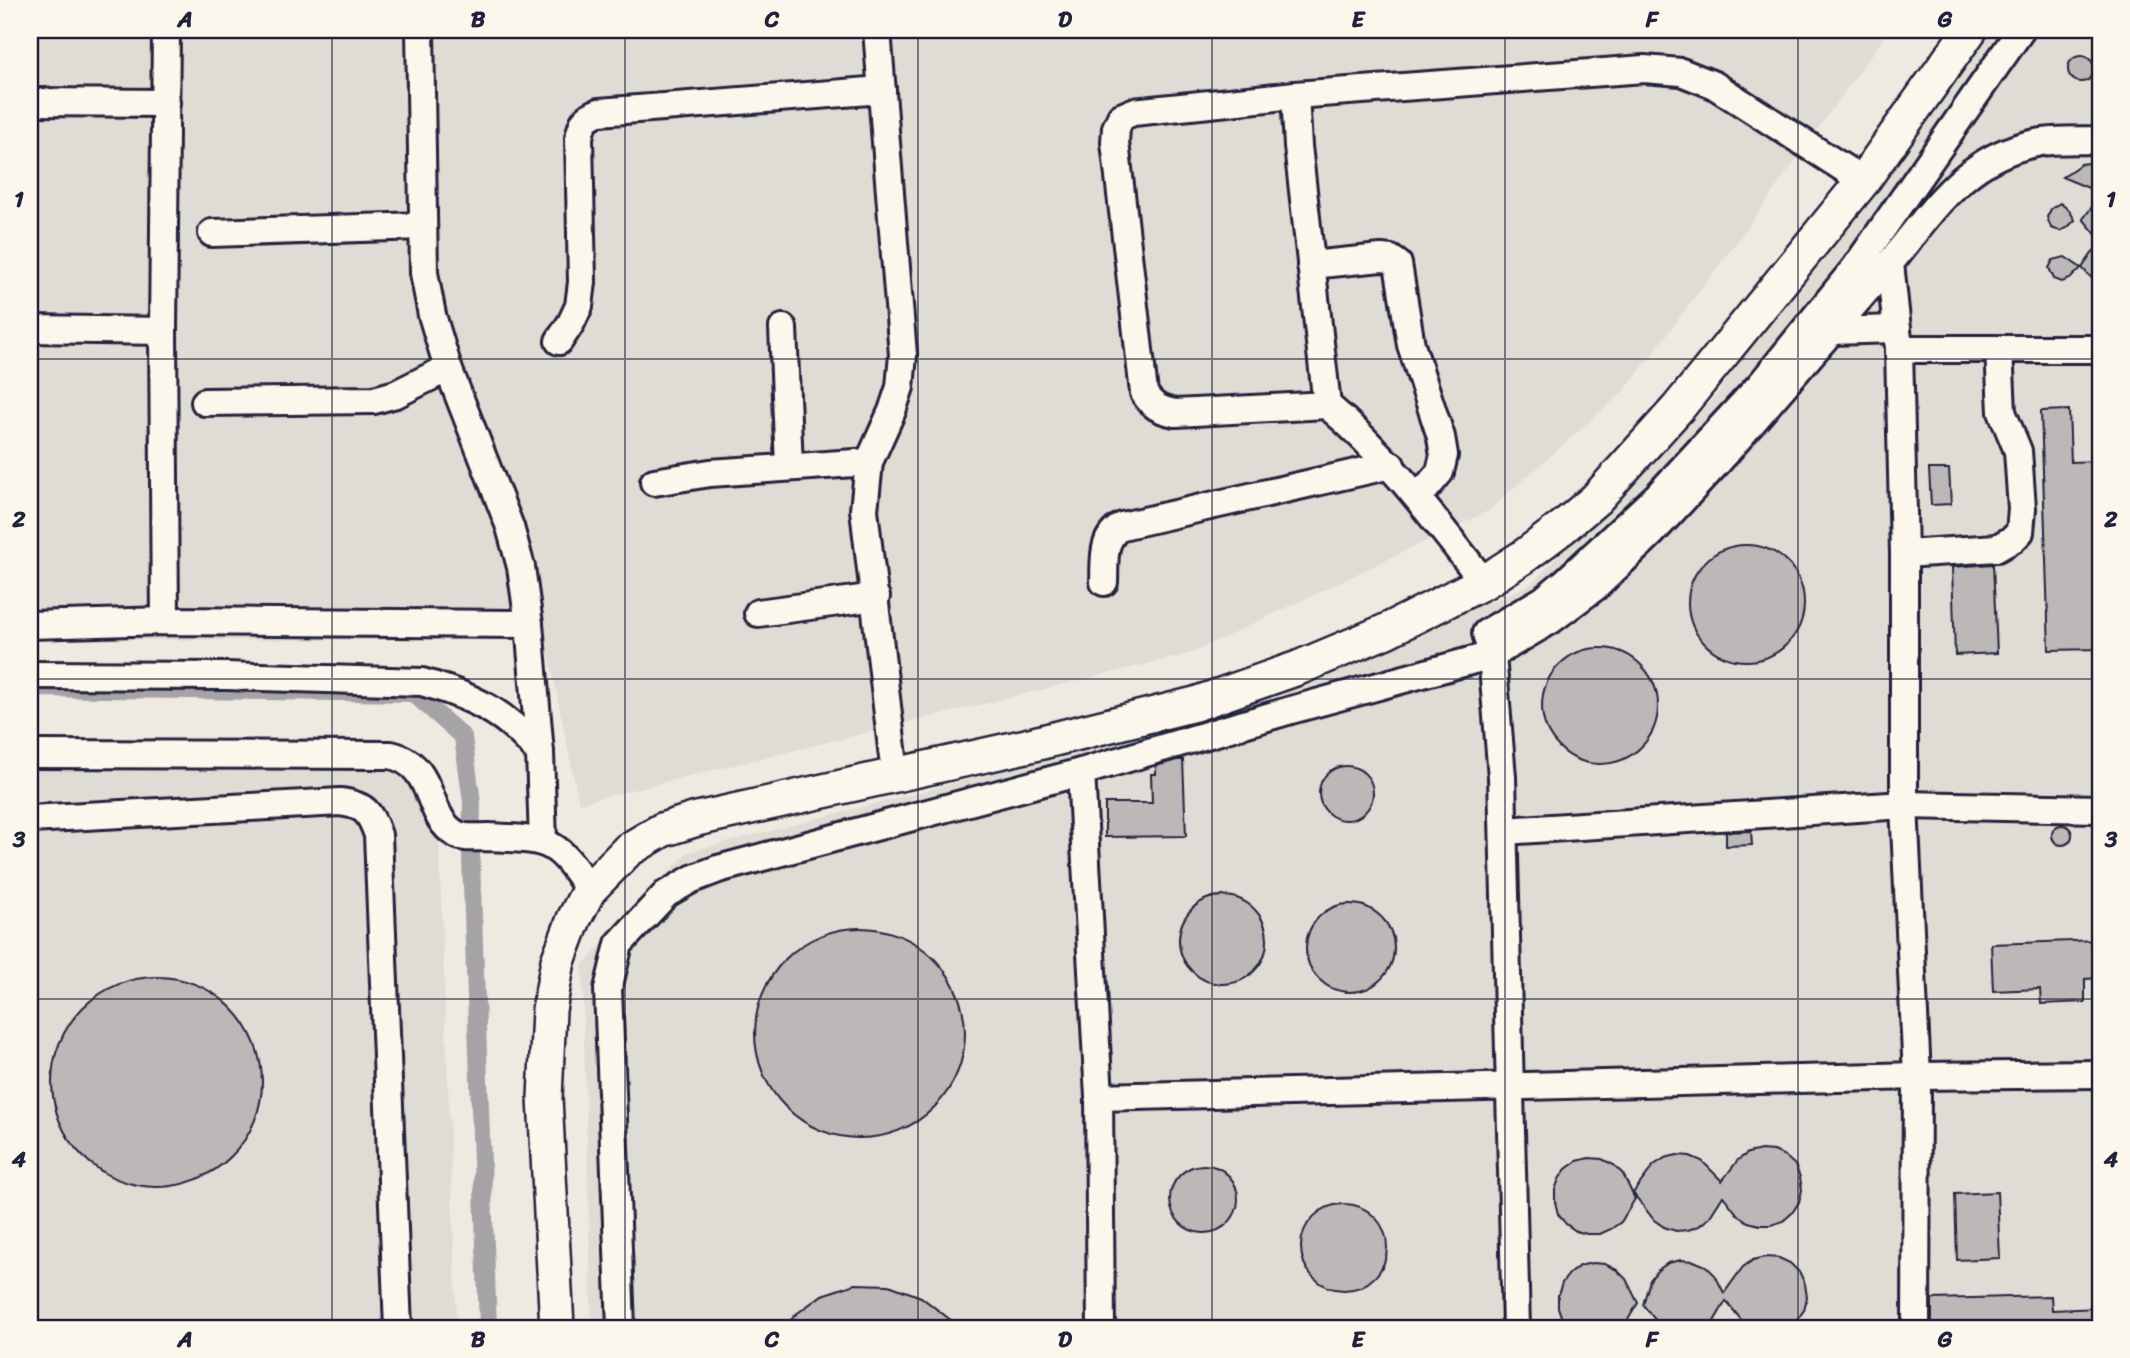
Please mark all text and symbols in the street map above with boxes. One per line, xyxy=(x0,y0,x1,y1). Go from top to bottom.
text: A xyxy=(176,0,193,40)
text: B xyxy=(471,0,486,40)
text: C xyxy=(764,0,780,40)
text: D xyxy=(1058,0,1073,40)
text: E xyxy=(1352,0,1367,40)
text: F xyxy=(1645,0,1660,40)
text: G xyxy=(1937,0,1953,40)
text: 1 xyxy=(14,179,24,220)
text: 1 xyxy=(2106,179,2116,220)
text: 2 xyxy=(11,499,26,540)
text: 2 xyxy=(2103,499,2118,540)
text: 3 xyxy=(12,819,26,860)
text: 3 xyxy=(2104,819,2118,860)
text: 4 xyxy=(11,1139,27,1180)
text: 4 xyxy=(2103,1139,2119,1180)
text: A xyxy=(176,1319,193,1358)
text: B xyxy=(471,1319,486,1358)
text: C xyxy=(764,1319,780,1358)
text: D xyxy=(1058,1319,1073,1358)
text: E xyxy=(1352,1319,1367,1358)
text: F xyxy=(1645,1319,1660,1358)
text: G xyxy=(1937,1319,1953,1358)

